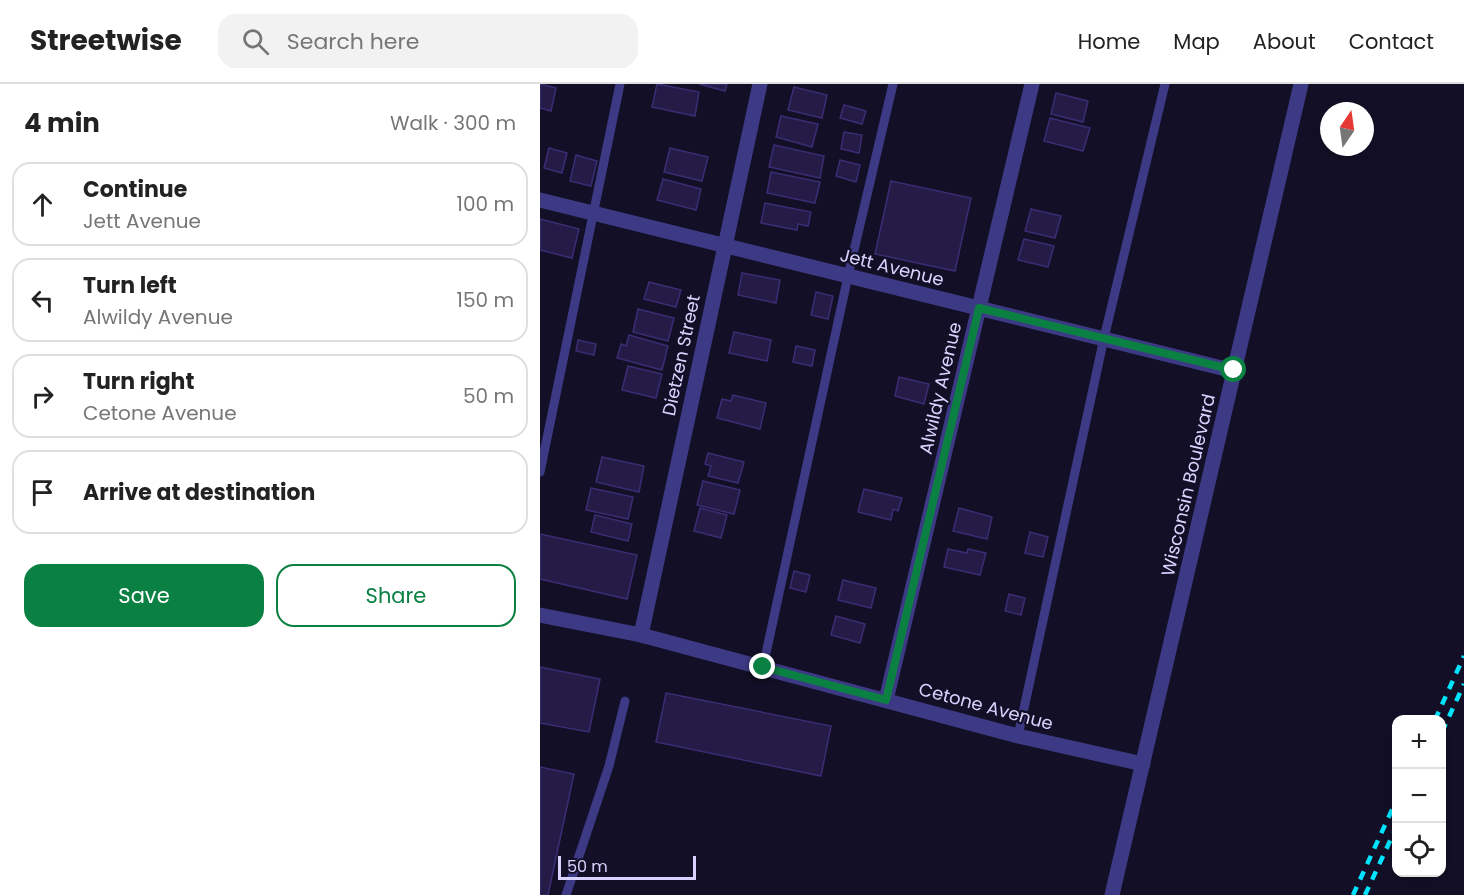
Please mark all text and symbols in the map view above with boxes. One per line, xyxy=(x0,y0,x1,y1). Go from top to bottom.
search box xyxy=(218,14,638,68)
text: Streetwise xyxy=(30,21,182,60)
icon: search xyxy=(239,25,272,58)
text: Search here xyxy=(287,26,419,57)
text: Home xyxy=(1078,27,1140,56)
text: Map xyxy=(1173,27,1220,56)
text: About xyxy=(1253,27,1316,56)
text: Contact xyxy=(1349,27,1434,56)
north arrow xyxy=(1320,102,1374,156)
text: 4 min xyxy=(24,105,100,141)
text: Walk · 300 m xyxy=(390,109,516,137)
text: Continue xyxy=(83,174,187,205)
icon: ahead xyxy=(26,188,59,221)
text: 100 m xyxy=(457,190,514,218)
text: Jett Avenue xyxy=(83,207,201,235)
street label: Jett Avenue xyxy=(837,242,947,292)
text: Turn left xyxy=(83,270,177,301)
icon: left xyxy=(26,284,59,317)
text: 150 m xyxy=(457,286,514,314)
street label: Dietzen Street xyxy=(656,292,706,418)
text: Alwildy Avenue xyxy=(83,303,233,331)
street label: Alwildy Avenue xyxy=(913,319,967,457)
route start xyxy=(1220,356,1246,382)
text: Turn right xyxy=(83,366,194,397)
icon: right xyxy=(26,380,59,413)
text: 50 m xyxy=(463,382,514,410)
street label: Wisconsin Boulevard xyxy=(1155,391,1221,579)
text: Cetone Avenue xyxy=(83,399,237,427)
icon: arrive xyxy=(26,476,59,509)
text: Arrive at destination xyxy=(83,477,315,508)
button: Save xyxy=(24,564,264,627)
button: Share xyxy=(276,564,516,627)
route end xyxy=(749,653,775,679)
street label: Cetone Avenue xyxy=(916,676,1056,736)
map controls xyxy=(1392,715,1446,877)
button: + xyxy=(1392,715,1446,769)
button: − xyxy=(1392,769,1446,823)
button: locate xyxy=(1392,823,1446,877)
scale bar xyxy=(558,853,696,880)
text: 50 m xyxy=(567,855,608,878)

